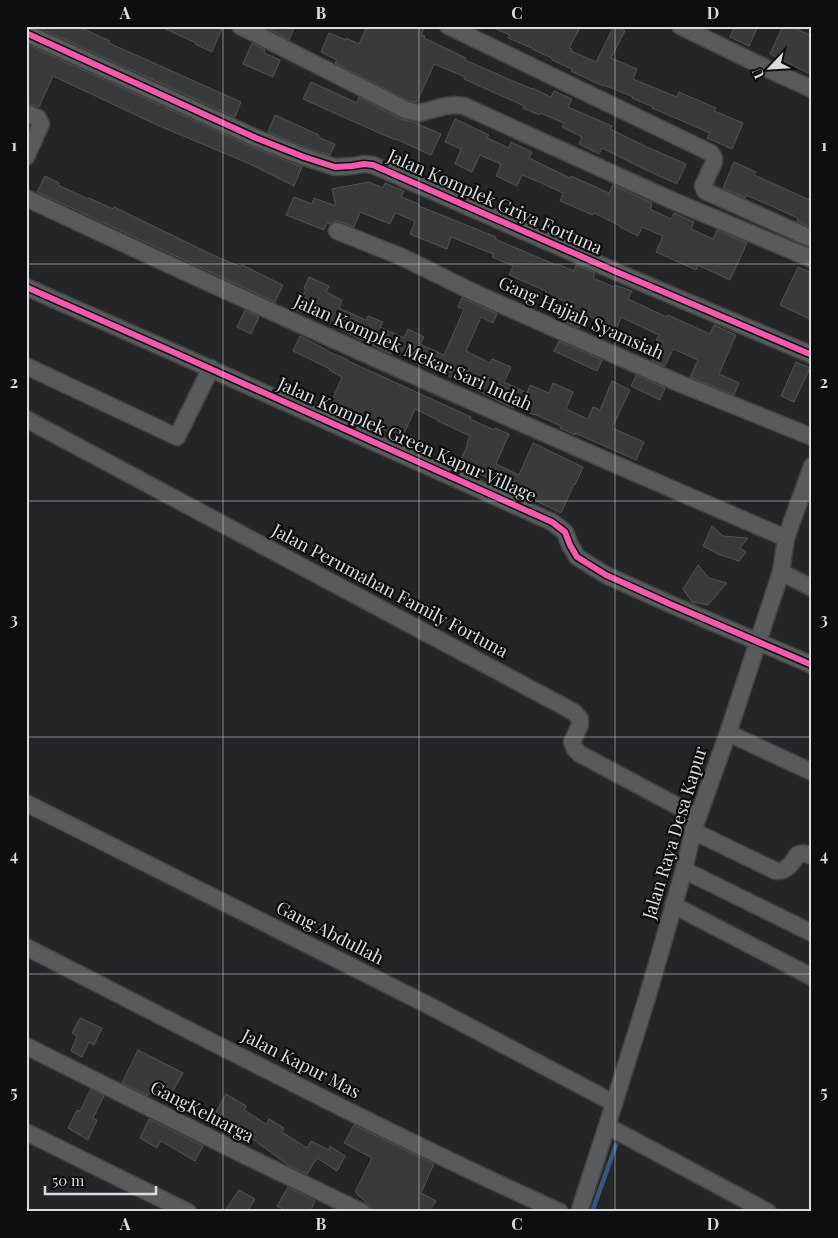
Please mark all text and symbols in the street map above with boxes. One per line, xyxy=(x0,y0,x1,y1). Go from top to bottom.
text: A xyxy=(119,2,131,23)
text: B xyxy=(316,2,327,23)
text: C xyxy=(511,2,523,23)
text: D xyxy=(707,2,719,23)
north arrow xyxy=(746,42,796,92)
text: U xyxy=(747,65,768,82)
text: 1 xyxy=(11,134,17,155)
text: 1 xyxy=(821,134,827,155)
street label: Jalan Komplek Griya Fortuna xyxy=(383,142,607,259)
street label: Gang Hajjah Syamsiah xyxy=(495,270,668,365)
street label: Jalan Komplek Mekar Sari Indah xyxy=(289,288,537,416)
text: 2 xyxy=(10,371,18,392)
street label: Jalan Komplek Green Kapur Village xyxy=(273,371,541,507)
text: 2 xyxy=(820,371,828,392)
street label: Jalan Perumahan Family Fortuna xyxy=(267,517,513,663)
text: 3 xyxy=(10,608,18,629)
text: 3 xyxy=(820,608,828,629)
street label: Jalan Raya Desa Kapur xyxy=(636,743,712,923)
text: 4 xyxy=(10,844,18,865)
text: 4 xyxy=(820,844,828,865)
street label: Gang Abdullah xyxy=(273,895,389,970)
street label: Jalan Kapur Mas xyxy=(237,1022,365,1103)
street label: GangKeluarga xyxy=(146,1075,258,1148)
text: 5 xyxy=(10,1081,18,1102)
text: 5 xyxy=(820,1081,828,1102)
scale bar xyxy=(45,1163,156,1195)
text: 50 m xyxy=(52,1170,85,1190)
text: A xyxy=(119,1213,131,1234)
text: B xyxy=(316,1213,327,1234)
text: C xyxy=(511,1213,523,1234)
text: D xyxy=(707,1213,719,1234)

